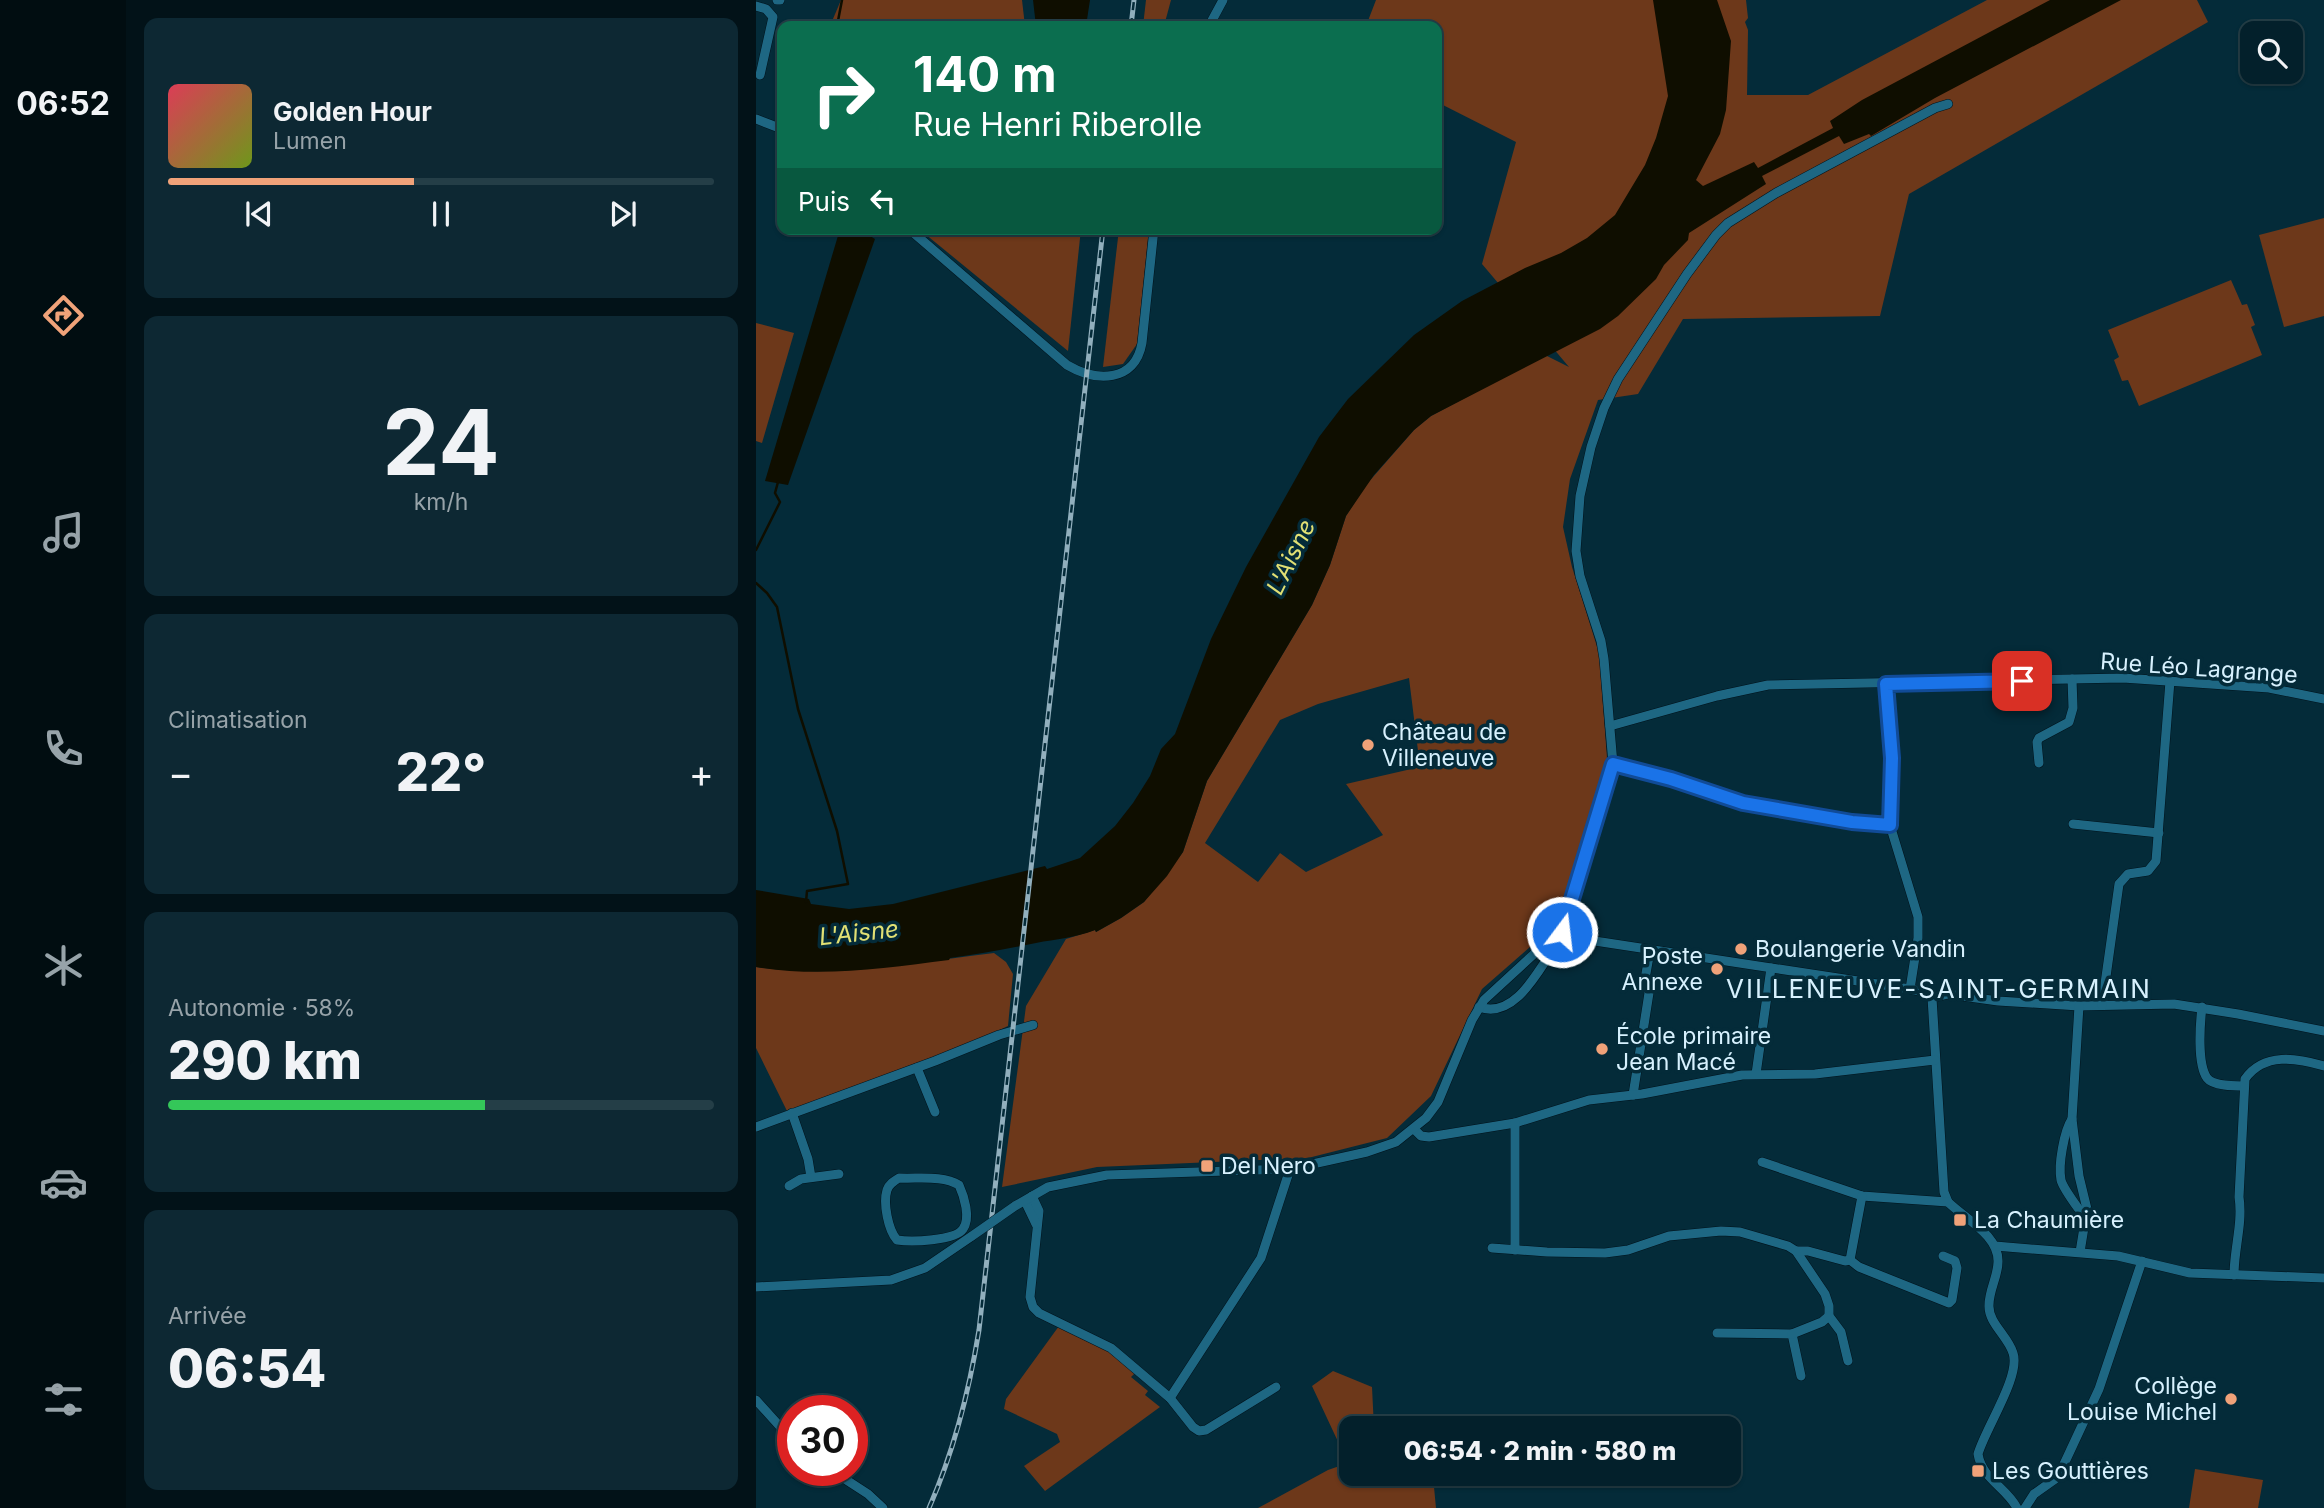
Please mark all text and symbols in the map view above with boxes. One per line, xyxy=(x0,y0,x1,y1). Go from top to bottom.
map controls xyxy=(2240,21,2303,84)
button: search xyxy=(2240,21,2303,84)
text: 140 m xyxy=(913,45,1057,104)
icon: right xyxy=(798,49,889,140)
text: 06:52 xyxy=(16,84,110,123)
text: Golden Hour xyxy=(273,96,432,127)
text: Rue Henri Riberolle xyxy=(913,105,1202,144)
text: Lumen xyxy=(273,127,347,155)
icon: left xyxy=(864,182,902,220)
text: Puis xyxy=(798,186,850,217)
icon: previous xyxy=(240,195,278,233)
icon: pause xyxy=(422,195,460,233)
icon: next xyxy=(604,195,642,233)
icon: directions xyxy=(39,291,88,340)
text: 24 xyxy=(382,387,500,497)
text: km/h xyxy=(414,488,468,516)
icon: music xyxy=(39,508,88,557)
water label: L'Aisne xyxy=(1260,515,1321,599)
street label: Rue Léo Lagrange xyxy=(2099,647,2299,689)
pin xyxy=(1992,651,2052,711)
icon: arrive xyxy=(2003,662,2041,700)
text: Climatisation xyxy=(168,706,308,734)
place label: Château de Villeneuve xyxy=(1382,718,1507,772)
icon: phone xyxy=(39,724,88,773)
marker: Château de Villeneuve xyxy=(1360,737,1376,753)
text: 22° xyxy=(396,741,486,804)
text: − xyxy=(168,750,193,796)
text: + xyxy=(689,750,714,796)
position arrow xyxy=(1525,895,1599,969)
water label: L'Aisne xyxy=(818,914,900,951)
place label: Boulangerie Vandin xyxy=(1755,935,1966,963)
icon: climate xyxy=(39,941,88,990)
marker: Boulangerie Vandin xyxy=(1733,941,1749,957)
place label: Poste Annexe xyxy=(1622,942,1703,996)
marker: Poste Annexe xyxy=(1709,961,1725,977)
district label: VILLENEUVE-SAINT-GERMAIN xyxy=(1726,973,2152,1004)
text: Autonomie · 58% xyxy=(168,994,355,1022)
place label: École primaire Jean Macé xyxy=(1616,1022,1771,1076)
text: 290 km xyxy=(168,1029,362,1092)
marker: École primaire Jean Macé xyxy=(1594,1041,1610,1057)
place label: Del Nero xyxy=(1221,1152,1316,1180)
icon: car xyxy=(39,1158,88,1207)
marker: Del Nero xyxy=(1199,1158,1215,1174)
place label: La Chaumière xyxy=(1974,1206,2124,1234)
marker: La Chaumière xyxy=(1952,1212,1968,1228)
text: Arrivée xyxy=(168,1302,247,1330)
text: 06:54 xyxy=(168,1337,326,1400)
place label: Collège Louise Michel xyxy=(2067,1372,2217,1426)
icon: filters xyxy=(39,1375,88,1424)
marker: Collège Louise Michel xyxy=(2223,1391,2239,1407)
speed limit sign: 30 xyxy=(777,1395,868,1486)
text: 06:54 · 2 min · 580 m xyxy=(1404,1435,1676,1466)
place label: Les Gouttières xyxy=(1992,1457,2149,1485)
marker: Les Gouttières xyxy=(1970,1463,1986,1479)

